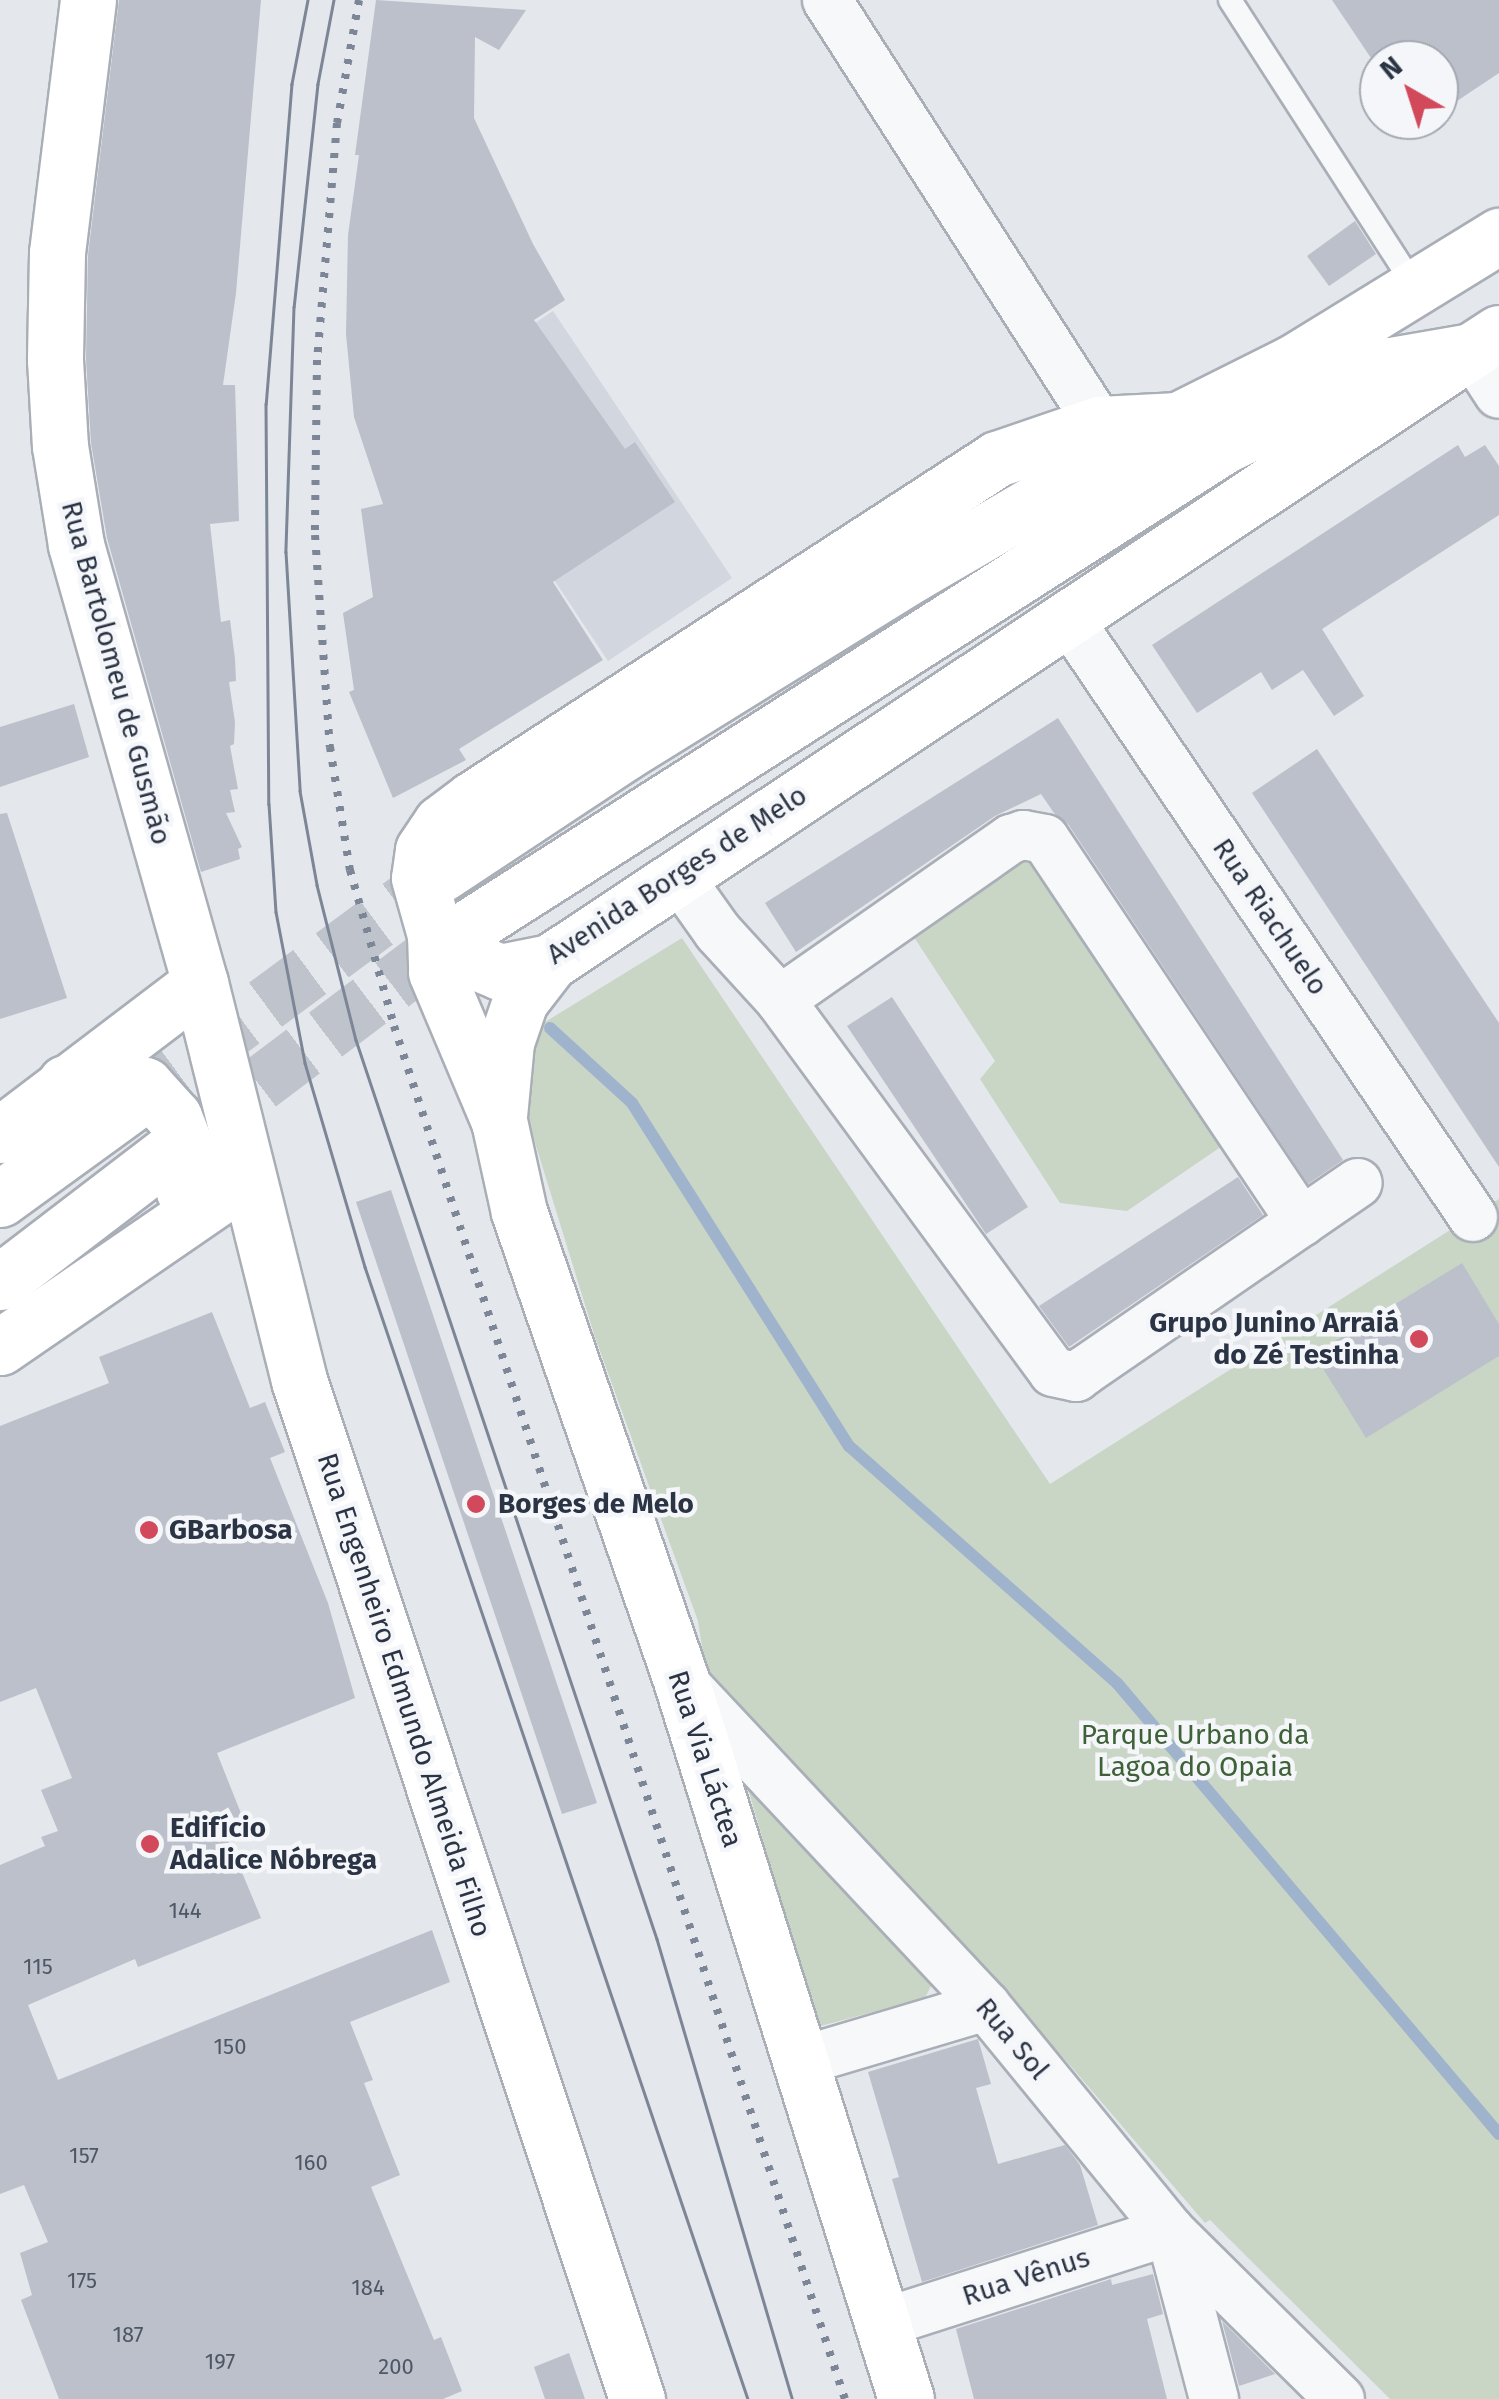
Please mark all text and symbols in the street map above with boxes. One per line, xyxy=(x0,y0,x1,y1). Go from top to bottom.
north arrow xyxy=(1359,40,1459,140)
text: N xyxy=(1373,49,1409,87)
street label: Rua Bartolomeu de Gusmão xyxy=(54,497,178,849)
street label: Avenida Borges de Melo xyxy=(541,778,813,972)
street label: Rua Riachuelo xyxy=(1205,832,1335,1002)
place label: Grupo Junino Arraiá do Zé Testinha xyxy=(1149,1306,1399,1372)
marker: Grupo Junino Arraiá do Zé Testinha xyxy=(1408,1328,1430,1350)
street label: Rua Engenheiro Edmundo Almeida Filho xyxy=(310,1449,498,1941)
place label: Borges de Melo xyxy=(498,1487,694,1521)
marker: Borges de Melo xyxy=(463,1491,489,1517)
place label: GBarbosa xyxy=(169,1513,293,1547)
marker: GBarbosa xyxy=(138,1519,160,1541)
street label: Rua Via Láctea xyxy=(661,1666,749,1852)
park label: Parque Urbano da Lagoa do Opaia xyxy=(1081,1718,1309,1784)
place label: Edifício Adalice Nóbrega xyxy=(170,1811,377,1877)
marker: Edifício Adalice Nóbrega xyxy=(139,1833,161,1855)
house number: 144 xyxy=(169,1898,201,1924)
house number: 115 xyxy=(23,1954,53,1980)
street label: Rua Sol xyxy=(968,1992,1056,2086)
house number: 150 xyxy=(214,2034,246,2060)
house number: 157 xyxy=(69,2143,99,2169)
house number: 160 xyxy=(294,2150,328,2176)
street label: Rua Vênus xyxy=(958,2241,1094,2313)
house number: 175 xyxy=(67,2268,97,2294)
house number: 184 xyxy=(351,2275,385,2301)
house number: 187 xyxy=(112,2322,144,2348)
house number: 197 xyxy=(205,2349,235,2375)
house number: 200 xyxy=(378,2354,414,2380)

